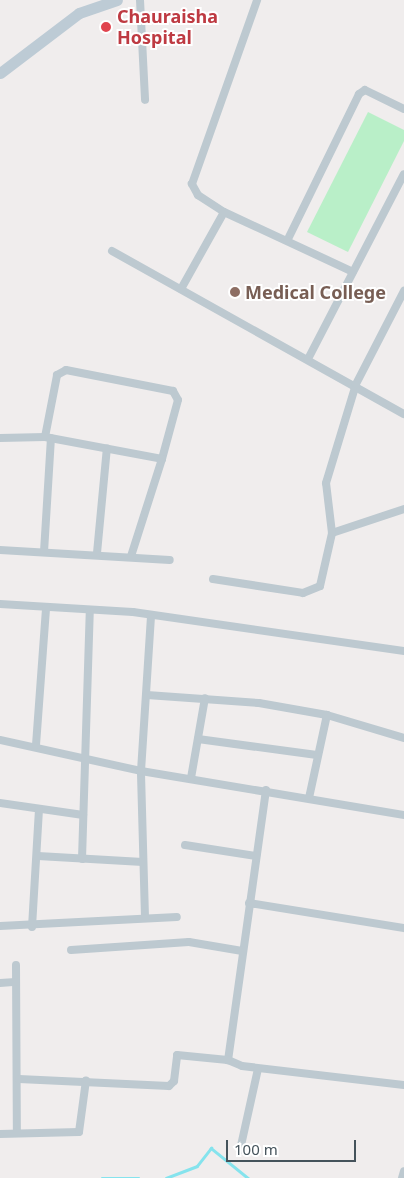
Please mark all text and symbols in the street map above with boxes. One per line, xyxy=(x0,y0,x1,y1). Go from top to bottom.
place label: Chauraisha Hospital xyxy=(117,6,218,48)
marker: Chauraisha Hospital xyxy=(99,20,113,34)
place label: Medical College xyxy=(245,281,386,303)
marker: Medical College xyxy=(229,286,241,298)
scale bar xyxy=(229,1130,359,1162)
text: 100 m xyxy=(234,1139,278,1159)

